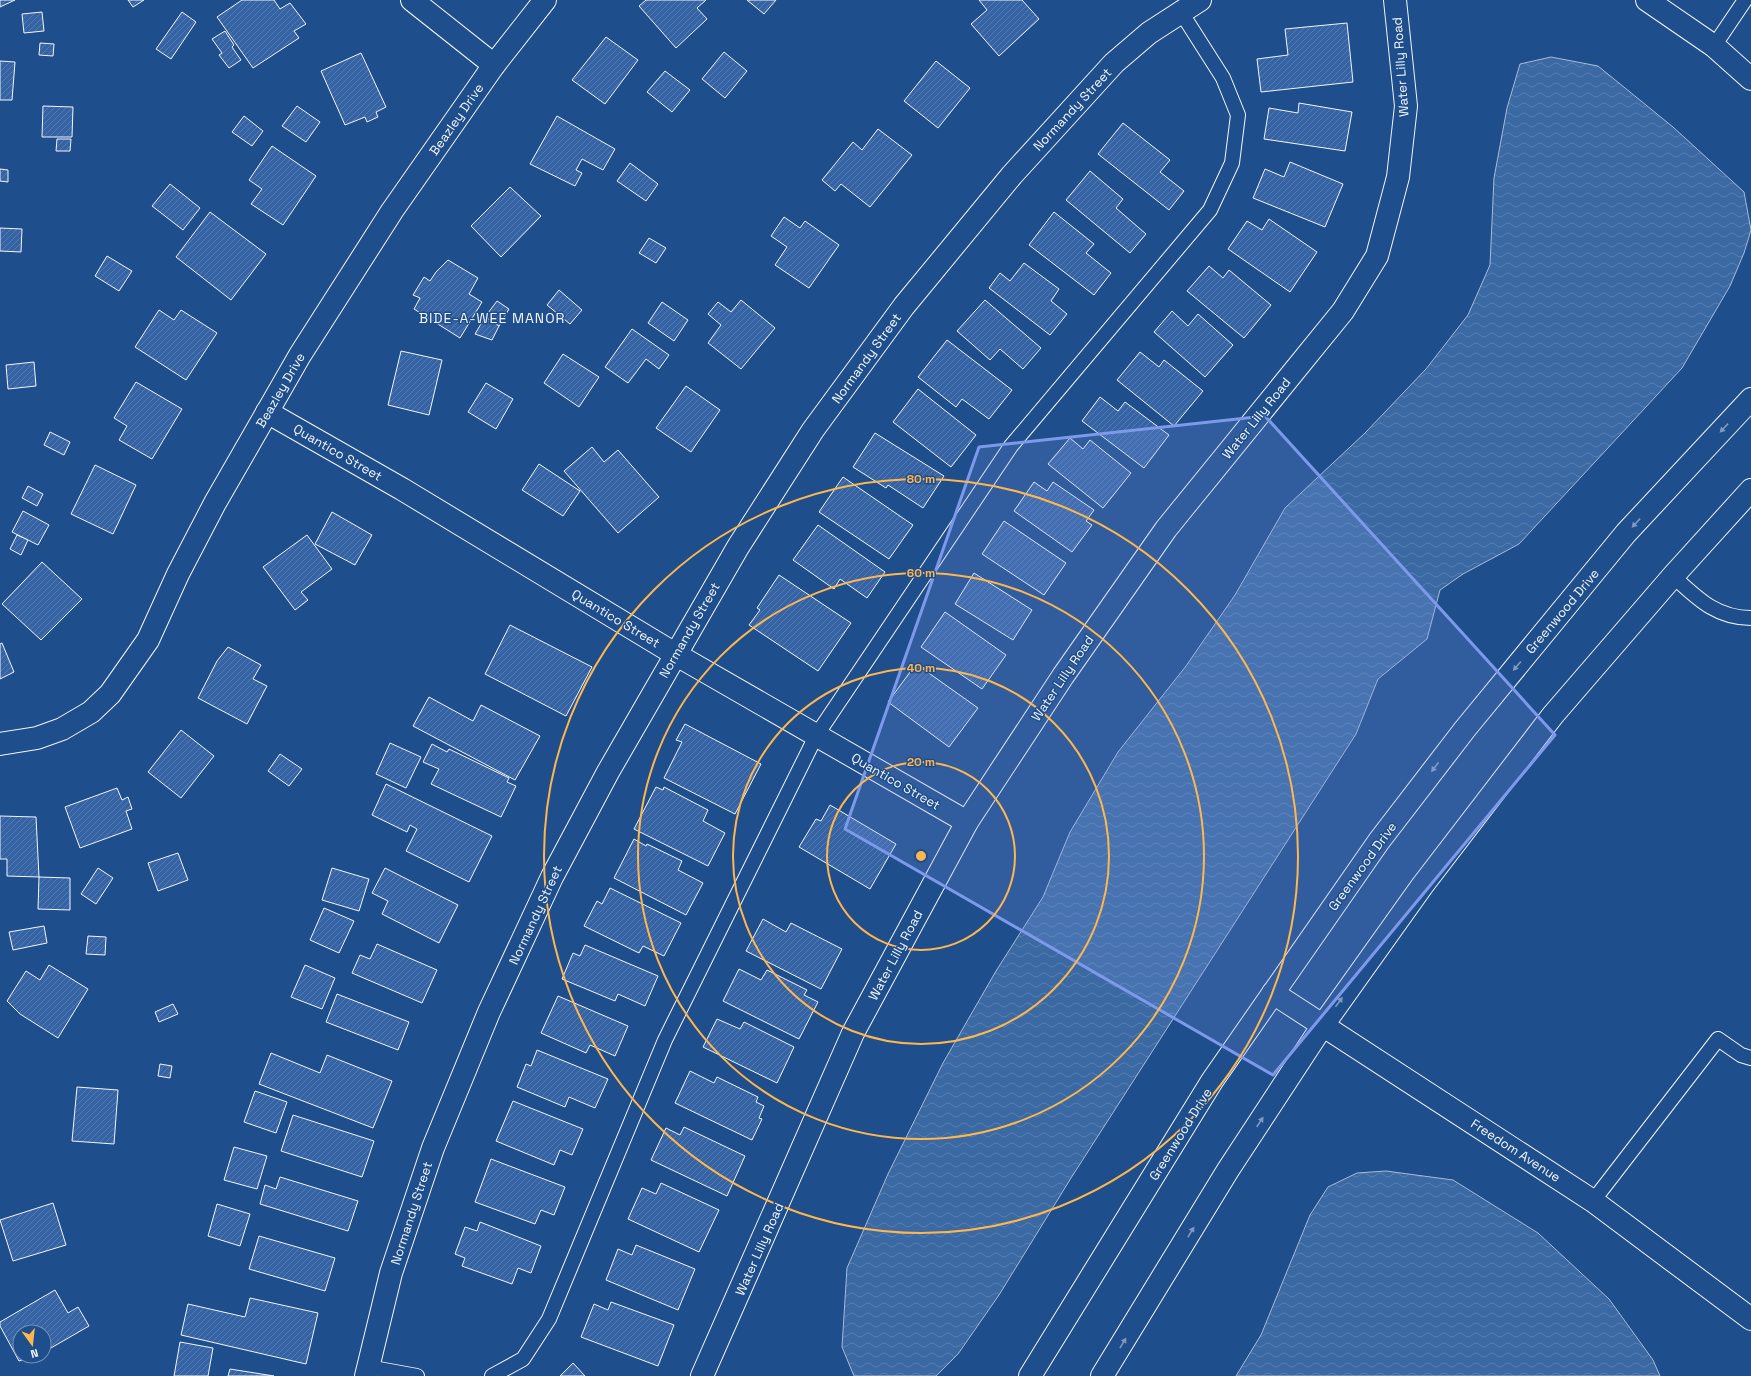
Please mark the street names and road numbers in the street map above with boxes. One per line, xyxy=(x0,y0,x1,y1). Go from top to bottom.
street label: Water Lilly Road xyxy=(1389,17,1412,117)
street label: Normandy Street xyxy=(1029,64,1115,154)
street label: Beazley Drive xyxy=(425,80,487,159)
street label: Normandy Street xyxy=(828,310,905,407)
street label: Beazley Drive xyxy=(252,350,309,431)
street label: Water Lilly Road xyxy=(1218,374,1294,462)
street label: Quantico Street xyxy=(290,420,385,485)
street label: Greenwood Drive xyxy=(1522,565,1603,657)
street label: Normandy Street xyxy=(655,579,724,681)
street label: Quantico Street xyxy=(569,585,663,651)
street label: Water Lilly Road xyxy=(1027,632,1097,724)
street label: Quantico Street xyxy=(848,749,943,814)
street label: Greenwood Drive xyxy=(1324,819,1400,914)
street label: Normandy Street xyxy=(505,863,566,968)
street label: Water Lilly Road xyxy=(864,907,926,1003)
street label: Greenwood Drive xyxy=(1145,1085,1216,1184)
street label: Freedom Avenue xyxy=(1468,1115,1564,1186)
street label: Normandy Street xyxy=(387,1159,436,1267)
street label: Water Lilly Road xyxy=(731,1200,788,1298)

